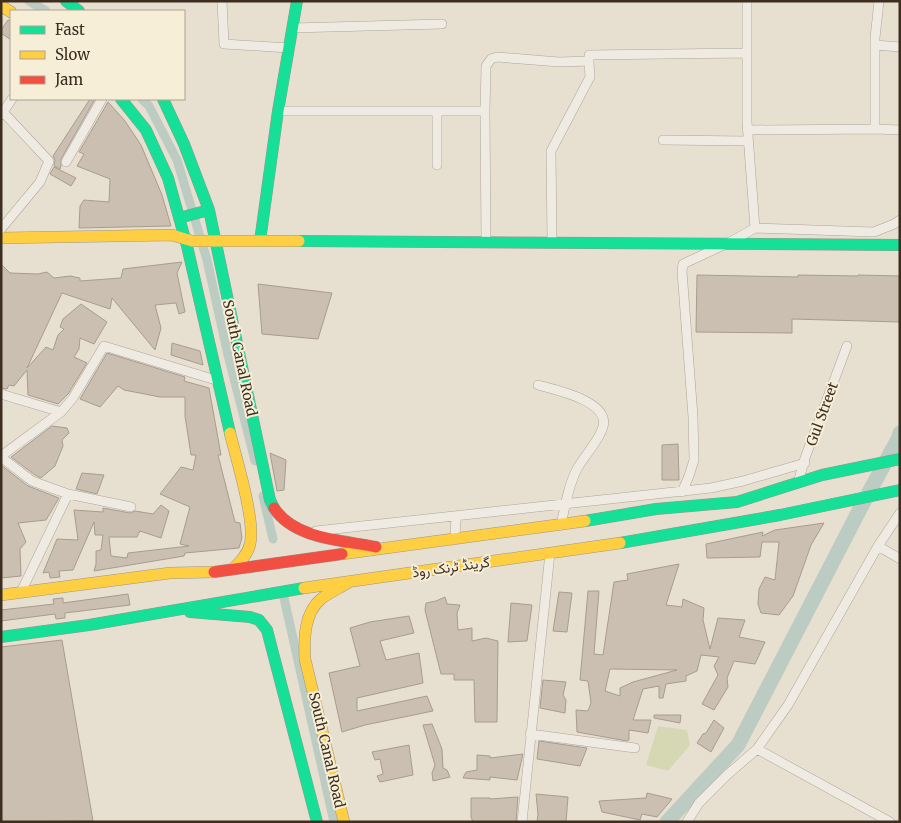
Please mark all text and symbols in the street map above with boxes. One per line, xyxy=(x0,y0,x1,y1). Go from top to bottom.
legend xyxy=(10,10,185,100)
text: Fast xyxy=(55,20,85,39)
text: Slow xyxy=(55,45,90,64)
text: Jam xyxy=(54,70,83,89)
street label: South Canal Road xyxy=(219,298,261,418)
street label: Gul Street xyxy=(802,379,842,448)
street label: گرینڈ ٹرنک روڈ xyxy=(411,553,491,581)
street label: South Canal Road xyxy=(305,690,349,810)

